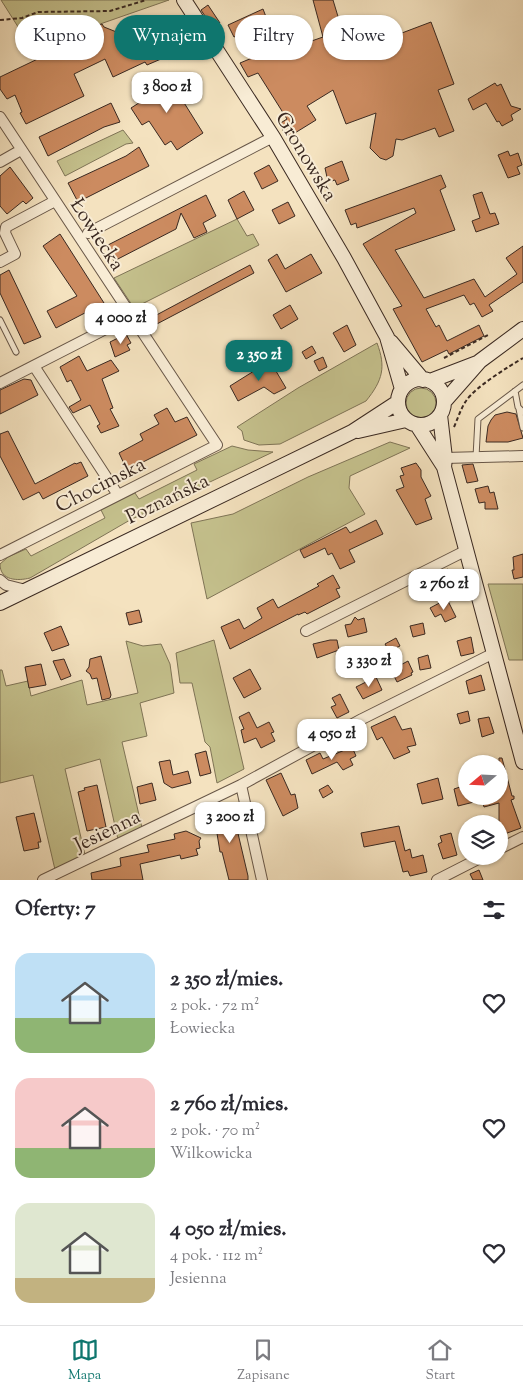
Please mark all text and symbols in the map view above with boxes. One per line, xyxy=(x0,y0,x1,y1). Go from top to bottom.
chip: Kupno xyxy=(15,15,104,60)
chip: Wynajem xyxy=(114,15,225,60)
chip: Filtry xyxy=(235,15,313,60)
chip: Nowe xyxy=(323,15,403,60)
pin: 3 800 zł xyxy=(115,72,219,114)
text: 3 800 zł xyxy=(143,76,191,99)
street label: Gronowska xyxy=(267,107,343,208)
street label: Łowiecka xyxy=(62,193,130,277)
pin: 4 000 zł xyxy=(69,302,173,345)
text: 4 000 zł xyxy=(96,307,146,330)
pin: 2 350 zł xyxy=(207,340,311,382)
text: 2 350 zł xyxy=(236,344,282,367)
street label: Chocimska xyxy=(51,451,151,521)
street label: Poznańska xyxy=(121,468,215,533)
pin: 2 760 zł xyxy=(392,568,496,611)
text: 2 760 zł xyxy=(419,573,469,596)
pin: 3 330 zł xyxy=(317,646,421,688)
text: 3 330 zł xyxy=(346,650,392,673)
pin: 4 050 zł xyxy=(280,718,384,761)
text: 4 050 zł xyxy=(308,723,356,746)
north arrow xyxy=(458,755,508,805)
map controls xyxy=(458,755,508,865)
pin: 3 200 zł xyxy=(178,802,282,844)
street label: Jesienna xyxy=(69,804,146,861)
text: 3 200 zł xyxy=(206,806,254,829)
button: layers xyxy=(458,815,508,865)
text: Oferty: 7 xyxy=(15,895,96,925)
icon: filters xyxy=(480,896,508,924)
text: 2 350 zł/mies. xyxy=(170,965,283,995)
icon: home xyxy=(55,973,115,1033)
icon: heart xyxy=(480,989,508,1017)
text: 2 pok. · 72 m² xyxy=(170,995,259,1018)
text: Łowiecka xyxy=(170,1018,235,1041)
text: 2 760 zł/mies. xyxy=(170,1090,288,1120)
icon: home xyxy=(55,1098,115,1158)
icon: heart xyxy=(480,1114,508,1142)
text: 2 pok. · 70 m² xyxy=(170,1120,260,1143)
text: Wilkowicka xyxy=(170,1143,252,1166)
text: 4 050 zł/mies. xyxy=(170,1215,287,1245)
icon: home xyxy=(55,1223,115,1283)
icon: heart xyxy=(480,1239,508,1267)
text: 4 pok. · 112 m² xyxy=(170,1245,263,1268)
text: Jesienna xyxy=(170,1268,227,1291)
tab: Mapa xyxy=(68,1336,101,1386)
tab: Zapisane xyxy=(237,1336,290,1386)
tab: Start xyxy=(426,1336,455,1386)

